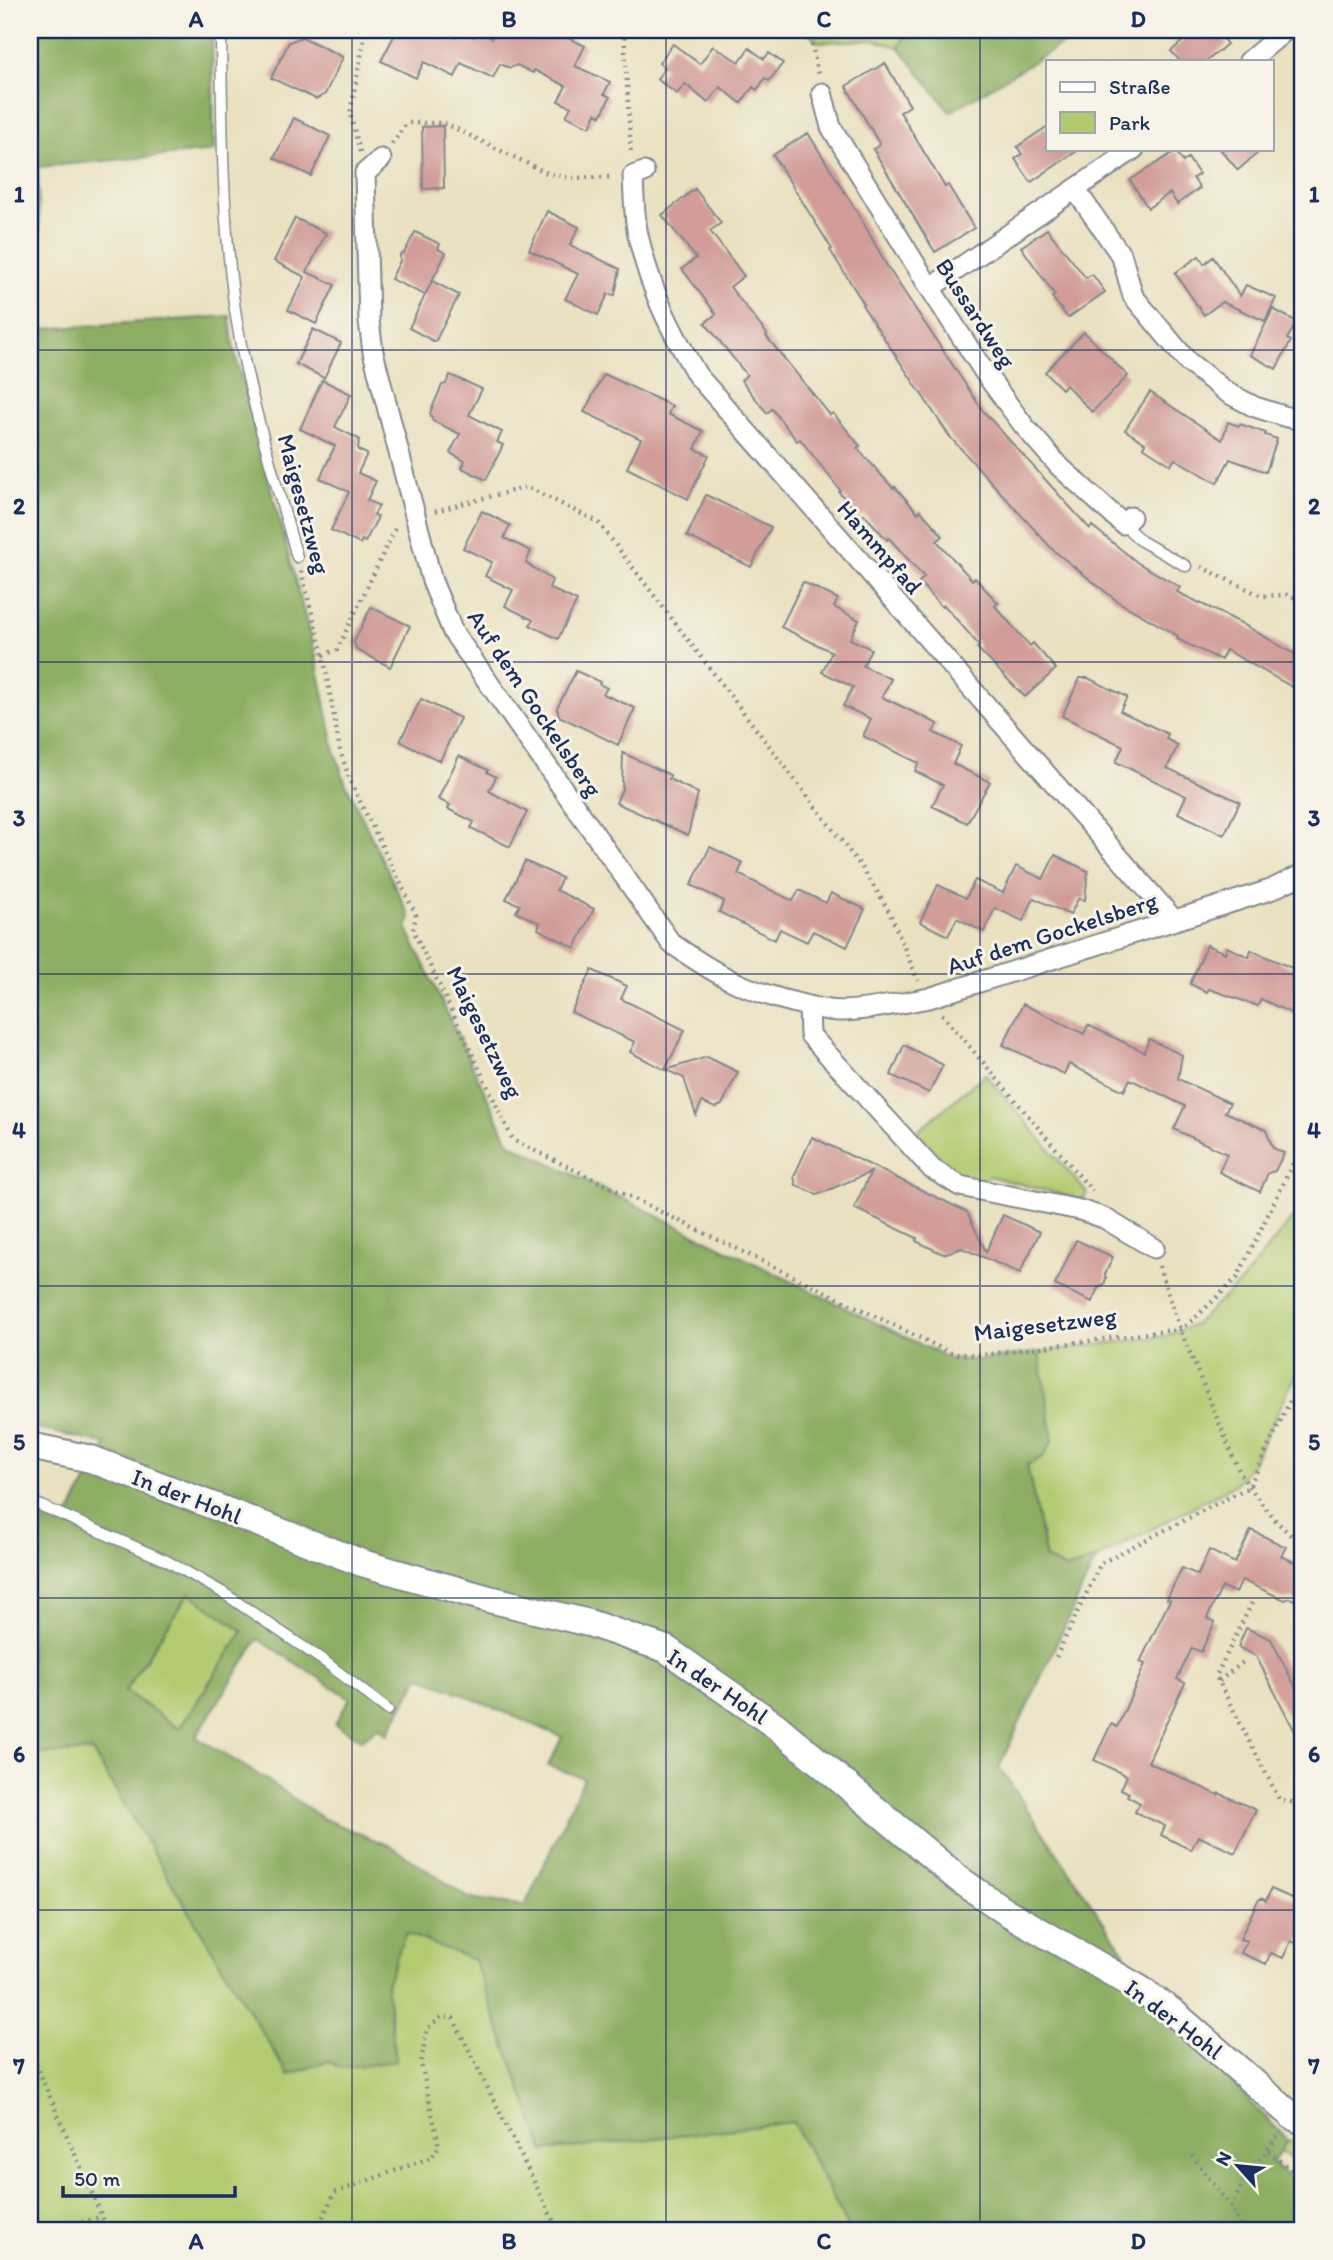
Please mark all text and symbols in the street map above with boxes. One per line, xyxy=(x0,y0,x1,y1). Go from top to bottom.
text: A xyxy=(188,5,204,33)
text: B xyxy=(502,5,517,33)
text: C xyxy=(817,5,832,33)
text: D xyxy=(1130,5,1146,33)
legend xyxy=(1046,60,1274,150)
text: Straße xyxy=(1109,74,1170,99)
text: Park xyxy=(1109,110,1151,135)
text: 1 xyxy=(14,180,25,208)
text: 1 xyxy=(1309,180,1320,208)
street label: Bussardweg xyxy=(930,253,1023,374)
street label: Maigesetzweg xyxy=(271,431,337,578)
text: 2 xyxy=(13,492,26,520)
text: 2 xyxy=(1308,492,1321,520)
street label: Hammpfad xyxy=(831,494,929,600)
street label: Auf dem Gockelsberg xyxy=(462,604,609,803)
text: 3 xyxy=(13,804,26,832)
text: 3 xyxy=(1308,804,1321,832)
street label: Auf dem Gockelsberg xyxy=(943,885,1162,981)
street label: Maigesetzweg xyxy=(440,961,530,1104)
text: 4 xyxy=(12,1116,26,1144)
text: 4 xyxy=(1307,1116,1321,1144)
street label: Maigesetzweg xyxy=(972,1301,1119,1347)
text: 5 xyxy=(13,1428,25,1456)
text: 5 xyxy=(1308,1428,1320,1456)
street label: In der Hohl xyxy=(128,1462,246,1530)
street label: In der Hohl xyxy=(662,1642,774,1730)
text: 6 xyxy=(13,1740,25,1768)
text: 6 xyxy=(1308,1740,1320,1768)
street label: In der Hohl xyxy=(1119,1973,1229,2065)
text: 7 xyxy=(12,2052,25,2080)
text: 7 xyxy=(1307,2052,1320,2080)
north arrow xyxy=(1204,2130,1274,2200)
text: N xyxy=(1210,2148,1236,2169)
scale bar xyxy=(63,2155,234,2199)
text: 50 m xyxy=(74,2166,121,2191)
text: A xyxy=(188,2227,204,2255)
text: B xyxy=(502,2227,517,2255)
text: C xyxy=(817,2227,832,2255)
text: D xyxy=(1130,2227,1146,2255)

